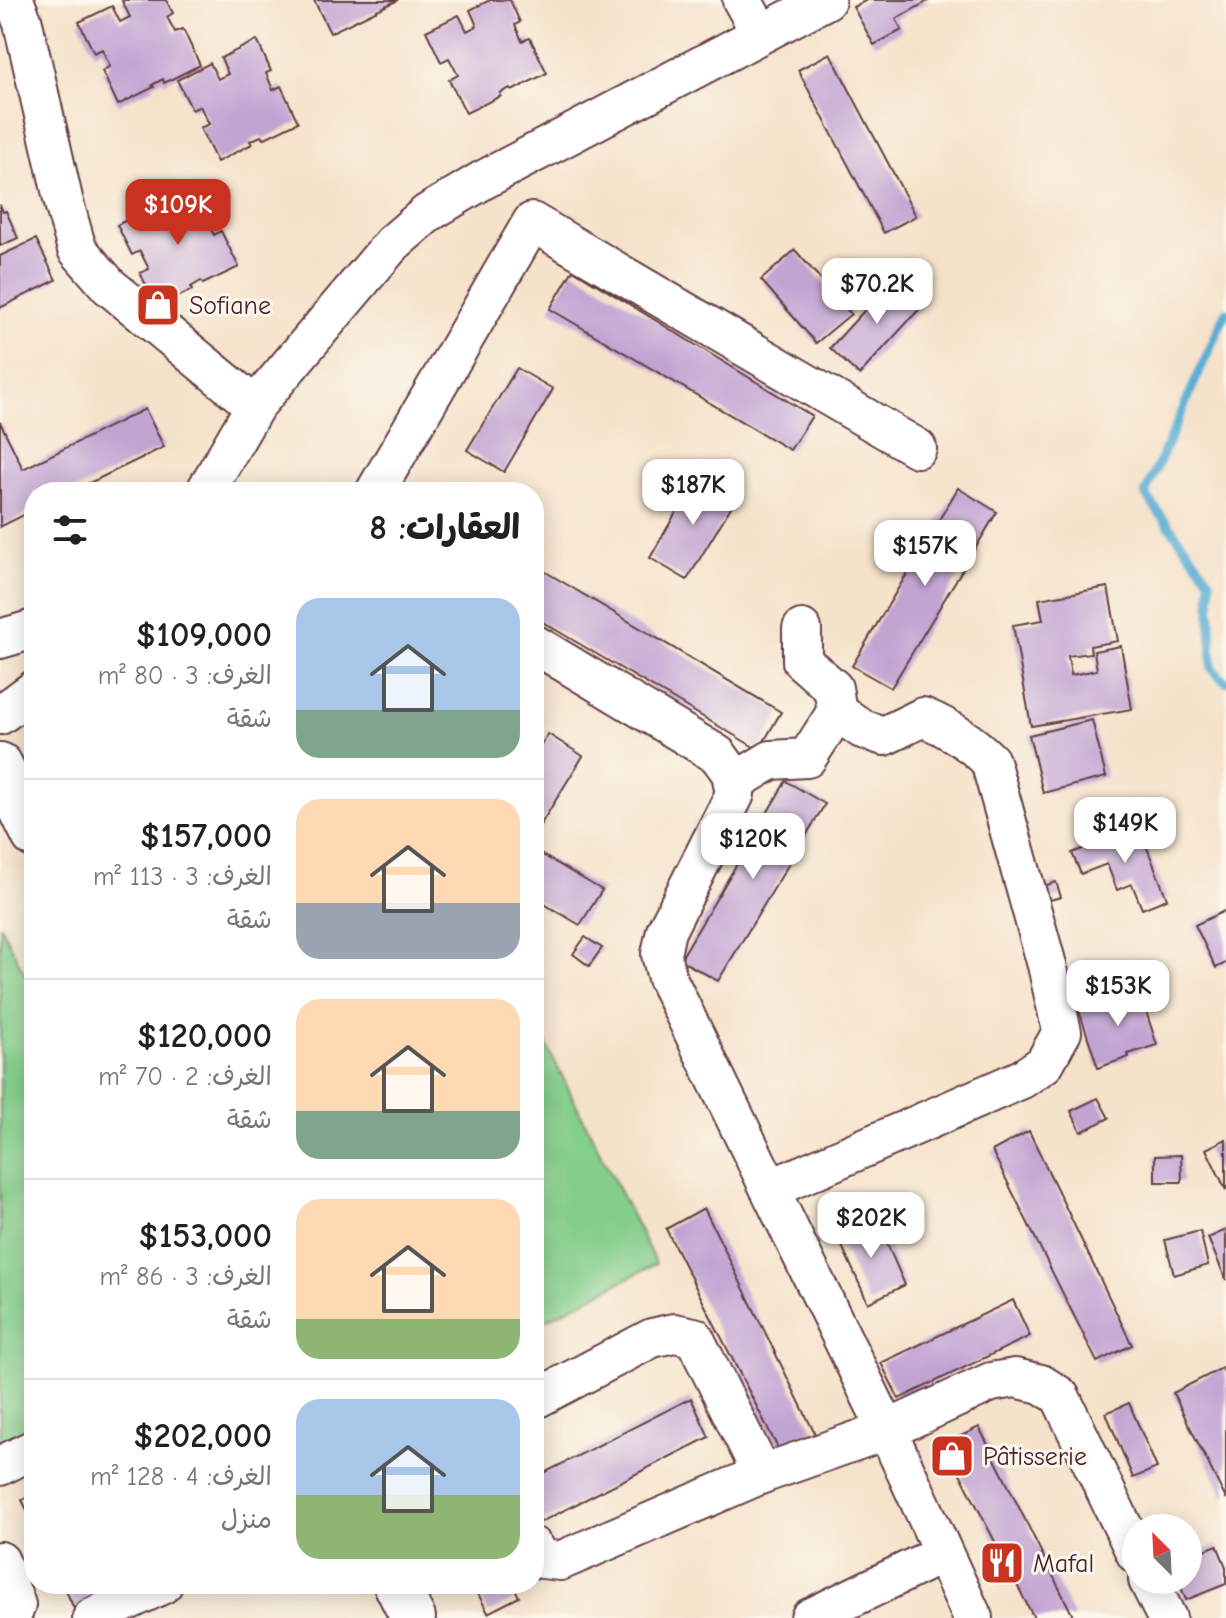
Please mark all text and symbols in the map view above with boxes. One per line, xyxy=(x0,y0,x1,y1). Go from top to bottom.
pin: $109K xyxy=(122,179,234,247)
text: $109K xyxy=(144,190,212,220)
pin: $70.2K xyxy=(812,258,942,326)
text: $70.2K xyxy=(840,269,914,299)
shop icon: Sofiane xyxy=(134,281,182,329)
place label: Sofiane xyxy=(189,291,271,321)
pin: $187K xyxy=(637,459,749,527)
text: $187K xyxy=(660,470,726,500)
icon: filters xyxy=(48,508,92,552)
text: العقارات: 8 xyxy=(370,508,520,548)
pin: $157K xyxy=(869,520,981,588)
text: $157K xyxy=(892,531,958,561)
text: $109,000 xyxy=(136,615,272,655)
icon: home xyxy=(360,630,456,726)
text: الغرف: 3 · 80 m² xyxy=(98,661,272,691)
text: شقة xyxy=(227,704,272,734)
pin: $149K xyxy=(1069,797,1181,865)
text: $149K xyxy=(1092,808,1158,838)
pin: $120K xyxy=(697,813,809,881)
text: $157,000 xyxy=(140,816,272,856)
text: $120K xyxy=(719,824,787,854)
icon: home xyxy=(360,831,456,927)
text: الغرف: 3 · 113 m² xyxy=(93,862,272,892)
text: شقة xyxy=(227,905,272,935)
pin: $153K xyxy=(1062,960,1174,1028)
text: $153K xyxy=(1084,971,1152,1001)
text: $120,000 xyxy=(137,1016,272,1056)
icon: home xyxy=(360,1031,456,1127)
text: الغرف: 2 · 70 m² xyxy=(98,1062,272,1092)
text: شقة xyxy=(227,1105,272,1135)
pin: $202K xyxy=(815,1192,927,1260)
text: $202K xyxy=(835,1203,907,1233)
text: $153,000 xyxy=(139,1216,272,1256)
icon: home xyxy=(360,1231,456,1327)
text: الغرف: 3 · 86 m² xyxy=(99,1262,272,1292)
text: شقة xyxy=(227,1305,272,1335)
text: $202,000 xyxy=(133,1416,272,1456)
icon: home xyxy=(360,1431,456,1527)
shop icon: Pâtisserie xyxy=(928,1432,976,1480)
place label: Pâtisserie xyxy=(983,1442,1087,1472)
text: الغرف: 4 · 128 m² xyxy=(90,1462,272,1492)
text: منزل xyxy=(221,1505,272,1535)
north arrow xyxy=(1122,1514,1202,1594)
map controls xyxy=(1122,1514,1202,1594)
restaurant icon: Mafal xyxy=(978,1539,1026,1587)
place label: Mafal xyxy=(1033,1549,1094,1579)

